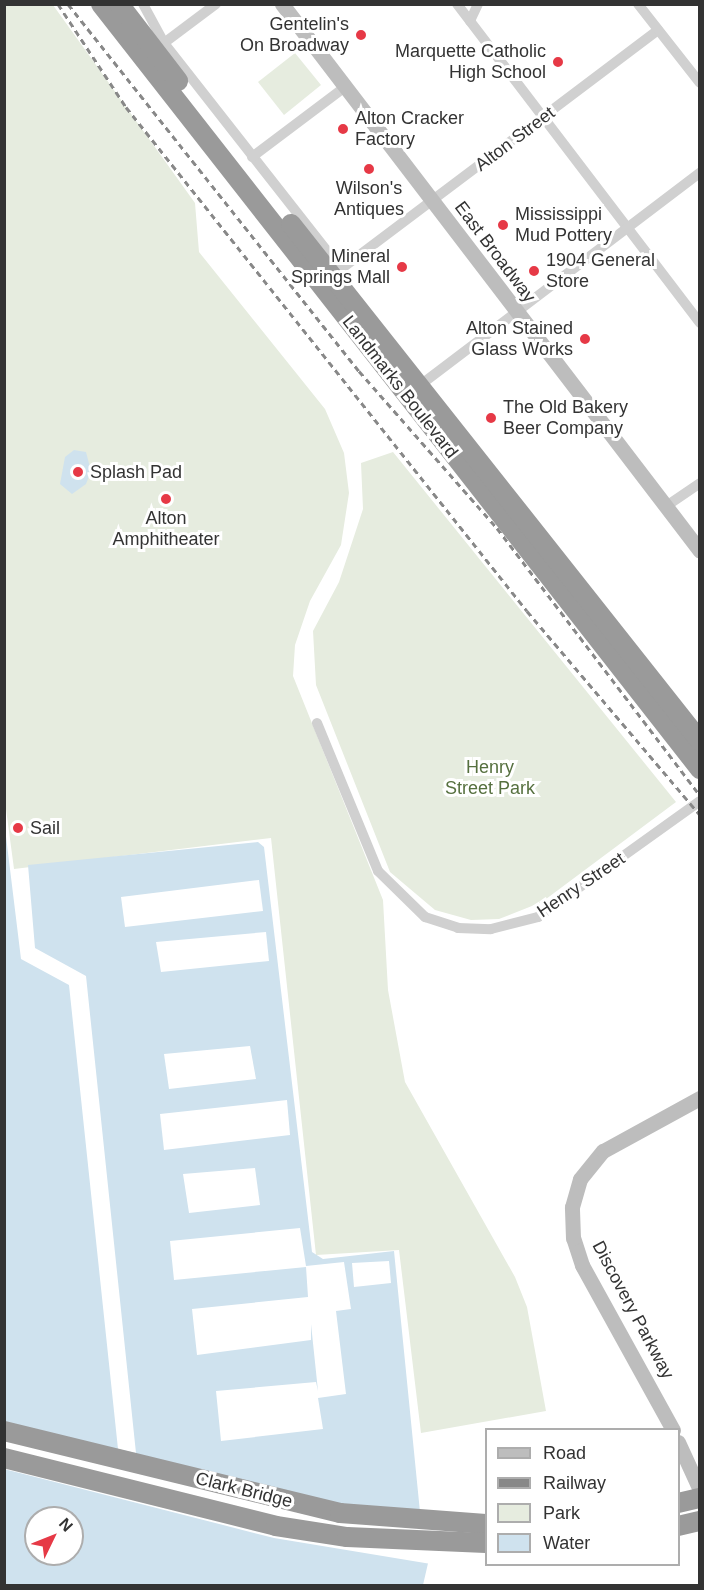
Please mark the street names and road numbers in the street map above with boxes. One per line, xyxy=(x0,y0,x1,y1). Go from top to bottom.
street label: Alton Street xyxy=(471,102,559,176)
street label: East Broadway xyxy=(450,197,540,307)
street label: Landmarks Boulevard xyxy=(338,311,462,463)
street label: Henry Street xyxy=(533,848,629,922)
street label: Discovery Parkway xyxy=(588,1237,678,1383)
street label: Clark Bridge xyxy=(193,1468,295,1512)

